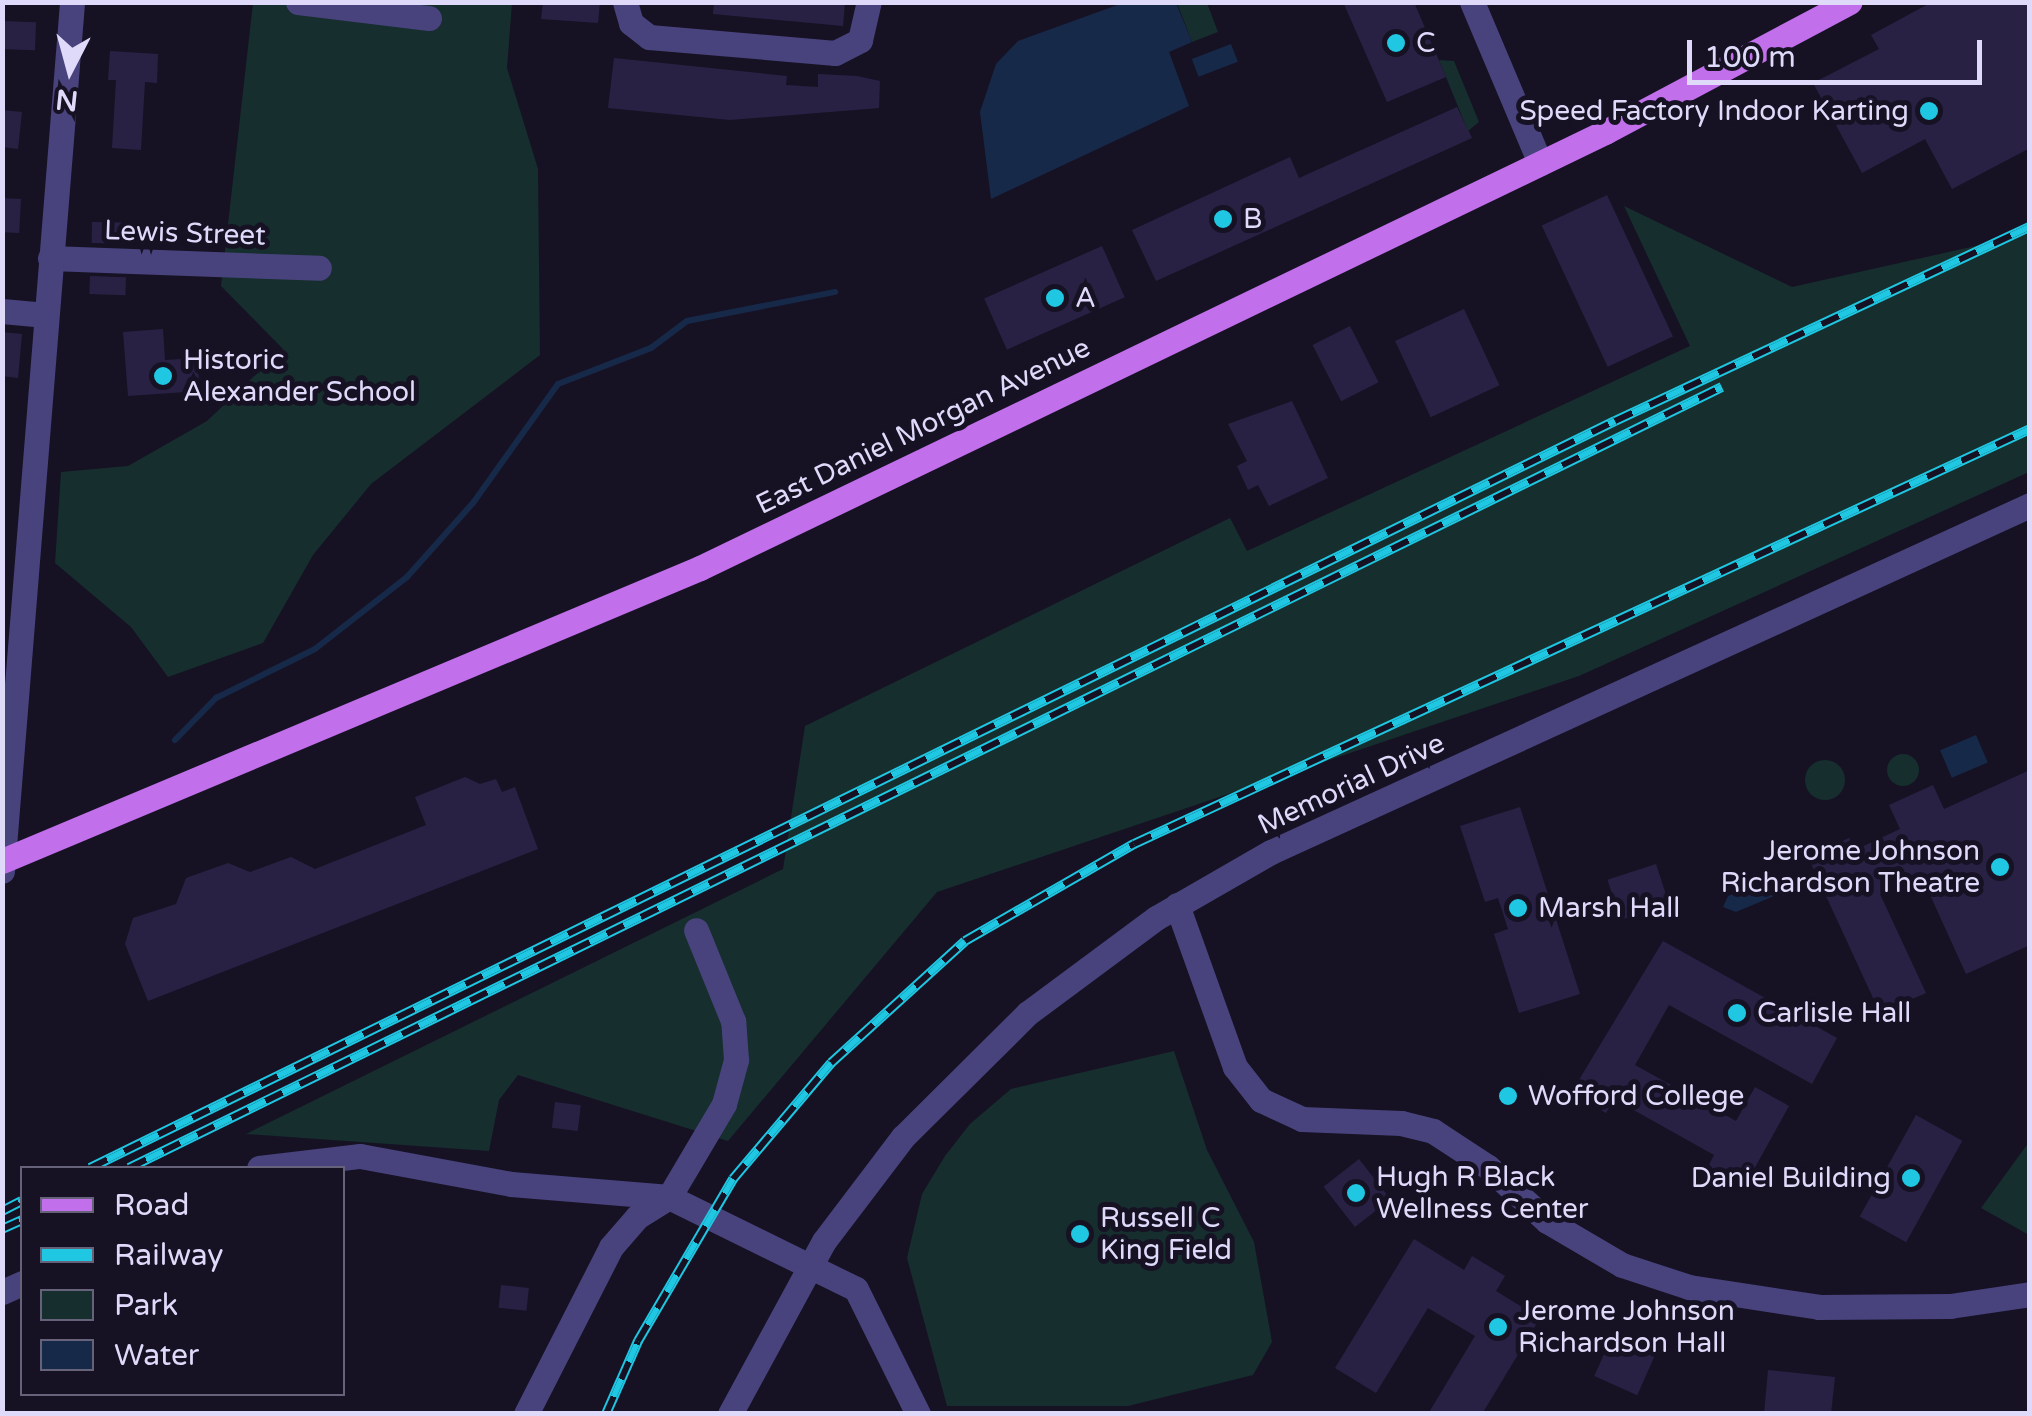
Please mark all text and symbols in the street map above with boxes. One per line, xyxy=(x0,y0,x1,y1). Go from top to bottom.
north arrow xyxy=(20,20,120,120)
scale bar xyxy=(1692,20,1987,82)
place label: C xyxy=(1416,26,1435,60)
marker: C xyxy=(1385,32,1407,54)
text: 100 m xyxy=(1704,39,1796,76)
text: N xyxy=(54,82,80,118)
place label: Speed Factory Indoor Karting xyxy=(1519,94,1909,128)
marker: Speed Factory Indoor Karting xyxy=(1918,100,1940,122)
place label: B xyxy=(1243,202,1262,236)
marker: B xyxy=(1212,208,1234,230)
street label: Lewis Street xyxy=(104,213,266,253)
place label: A xyxy=(1075,281,1096,315)
marker: A xyxy=(1044,287,1066,309)
street label: East Daniel Morgan Avenue xyxy=(751,330,1095,522)
place label: Historic Alexander School xyxy=(183,343,416,409)
marker: Historic Alexander School xyxy=(152,365,174,387)
street label: Memorial Drive xyxy=(1252,726,1450,842)
place label: Jerome Johnson Richardson Theatre xyxy=(1721,834,1980,900)
marker: Jerome Johnson Richardson Theatre xyxy=(1989,856,2011,878)
place label: Marsh Hall xyxy=(1538,891,1680,925)
marker: Marsh Hall xyxy=(1507,897,1529,919)
place label: Carlisle Hall xyxy=(1757,996,1911,1030)
marker: Carlisle Hall xyxy=(1726,1002,1748,1024)
place label: Wofford College xyxy=(1528,1079,1744,1113)
marker: Wofford College xyxy=(1497,1085,1519,1107)
place label: Hugh R Black Wellness Center xyxy=(1376,1160,1589,1226)
place label: Daniel Building xyxy=(1691,1161,1891,1195)
legend xyxy=(20,1166,345,1396)
marker: Daniel Building xyxy=(1900,1167,1922,1189)
marker: Hugh R Black Wellness Center xyxy=(1345,1182,1367,1204)
text: Road xyxy=(114,1187,189,1224)
place label: Russell C King Field xyxy=(1100,1201,1232,1267)
marker: Russell C King Field xyxy=(1069,1223,1091,1245)
text: Railway xyxy=(114,1237,223,1274)
text: Park xyxy=(114,1287,178,1324)
place label: Jerome Johnson Richardson Hall xyxy=(1518,1294,1735,1360)
marker: Jerome Johnson Richardson Hall xyxy=(1487,1316,1509,1338)
text: Water xyxy=(114,1337,199,1374)

